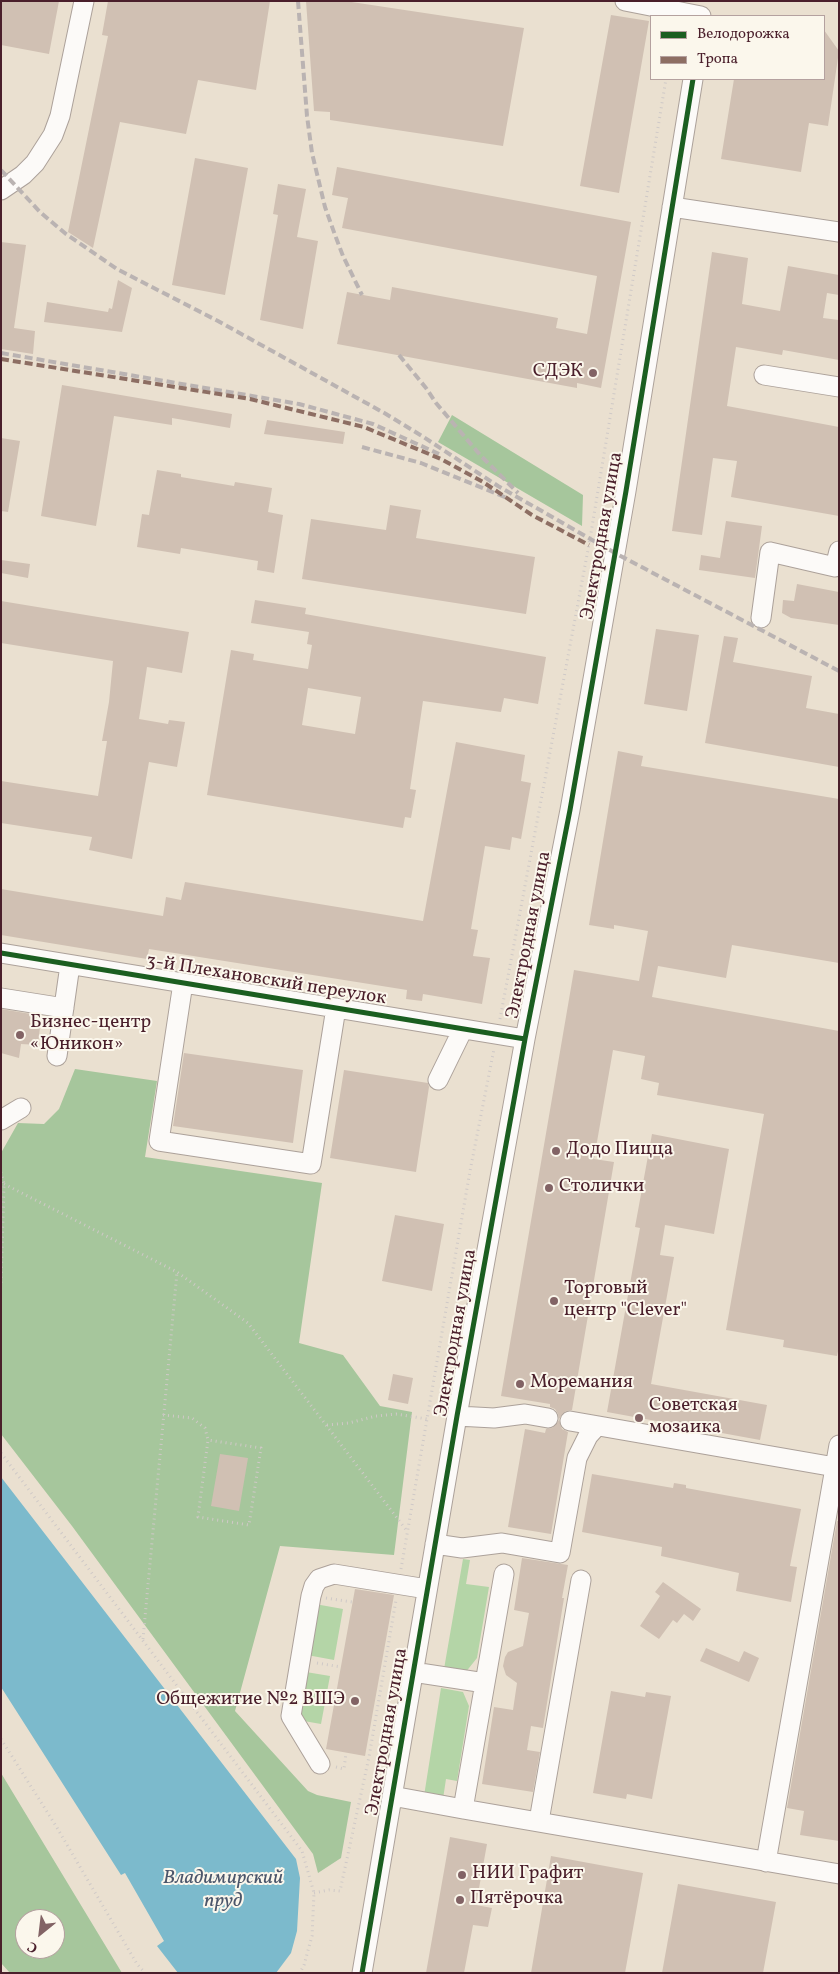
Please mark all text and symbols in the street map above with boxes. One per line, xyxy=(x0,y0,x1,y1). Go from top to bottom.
legend xyxy=(650,15,825,80)
text: Велодорожка xyxy=(697,24,790,45)
text: Тропа xyxy=(697,49,738,70)
place label: СДЭК xyxy=(533,362,583,384)
marker: СДЭК xyxy=(587,367,599,379)
street label: Электродная улица xyxy=(577,450,629,622)
street label: Электродная улица xyxy=(503,849,557,1021)
street label: 3-й Плехановский переулок xyxy=(144,951,388,1011)
place label: Бизнес-центр «Юникон» xyxy=(30,1013,151,1057)
marker: Бизнес-центр «Юникон» xyxy=(14,1029,26,1041)
place label: Додо Пицца xyxy=(566,1140,673,1162)
marker: Додо Пицца xyxy=(550,1145,562,1157)
place label: Столички xyxy=(559,1177,644,1199)
marker: Столички xyxy=(543,1182,555,1194)
street label: Электродная улица xyxy=(431,1247,483,1419)
place label: Торговый центр "Clever" xyxy=(564,1279,687,1323)
marker: Торговый центр "Clever" xyxy=(548,1295,560,1307)
place label: Моремания xyxy=(530,1373,633,1395)
marker: Моремания xyxy=(514,1378,526,1390)
place label: Советская мозаика xyxy=(649,1396,738,1440)
marker: Советская мозаика xyxy=(633,1412,645,1424)
street label: Электродная улица xyxy=(362,1646,414,1818)
place label: Общежитие №2 ВШЭ xyxy=(156,1690,345,1712)
marker: Общежитие №2 ВШЭ xyxy=(349,1695,361,1707)
place label: НИИ Графит xyxy=(472,1864,583,1886)
water label: Владимирский пруд xyxy=(163,1867,283,1914)
marker: НИИ Графит xyxy=(456,1869,468,1881)
place label: Пятёрочка xyxy=(470,1889,563,1911)
marker: Пятёрочка xyxy=(454,1894,466,1906)
north arrow xyxy=(15,1909,65,1959)
text: С xyxy=(24,1936,42,1957)

